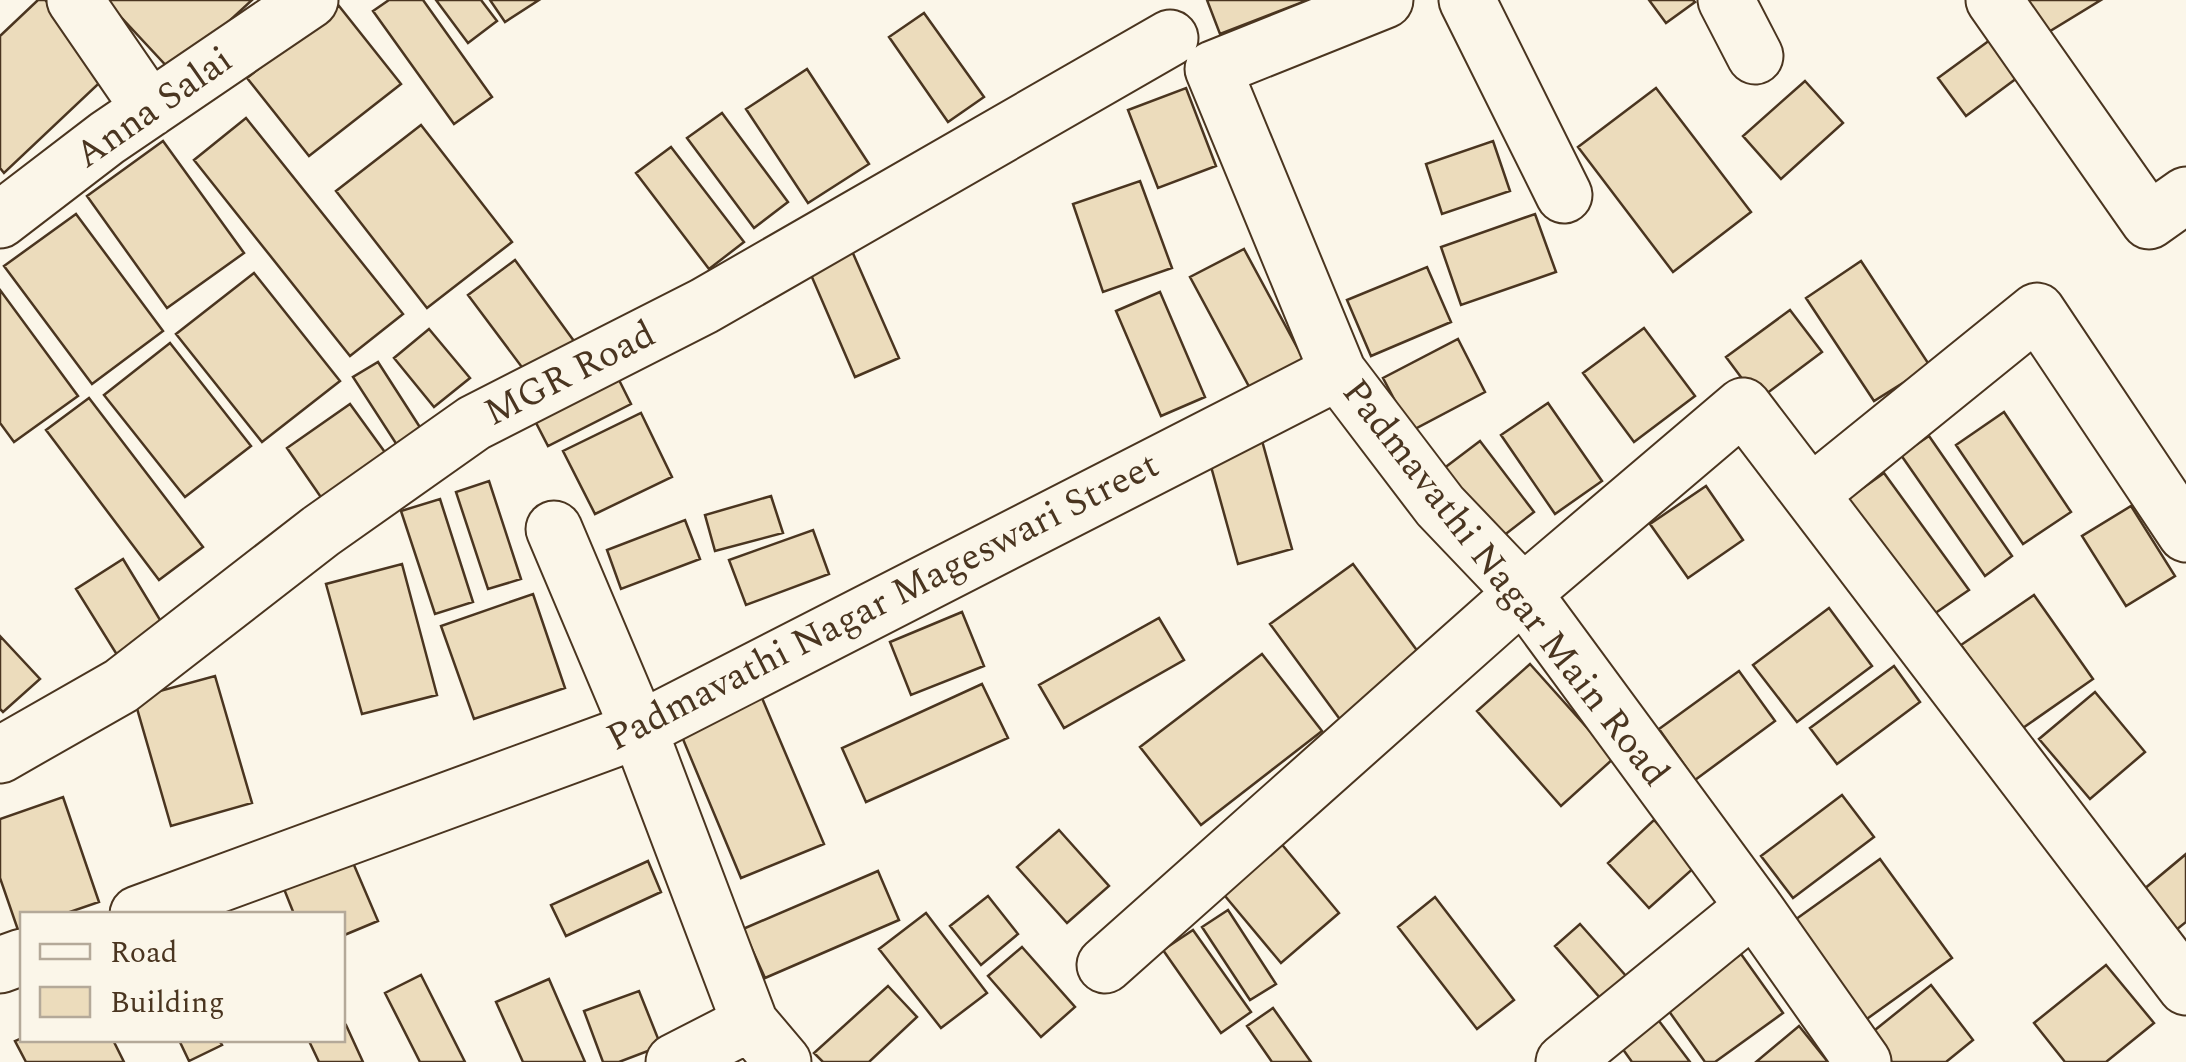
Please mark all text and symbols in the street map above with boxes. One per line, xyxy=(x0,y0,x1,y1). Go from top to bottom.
street label: Anna Salai xyxy=(63,32,245,184)
street label: MGR Road xyxy=(474,306,666,442)
street label: Padmavathi Nagar Main Road xyxy=(1327,367,1683,799)
street label: Padmavathi Nagar Mageswari Street xyxy=(597,437,1169,767)
legend xyxy=(20,912,345,1042)
text: Road xyxy=(110,930,178,976)
text: Building xyxy=(110,980,225,1026)

